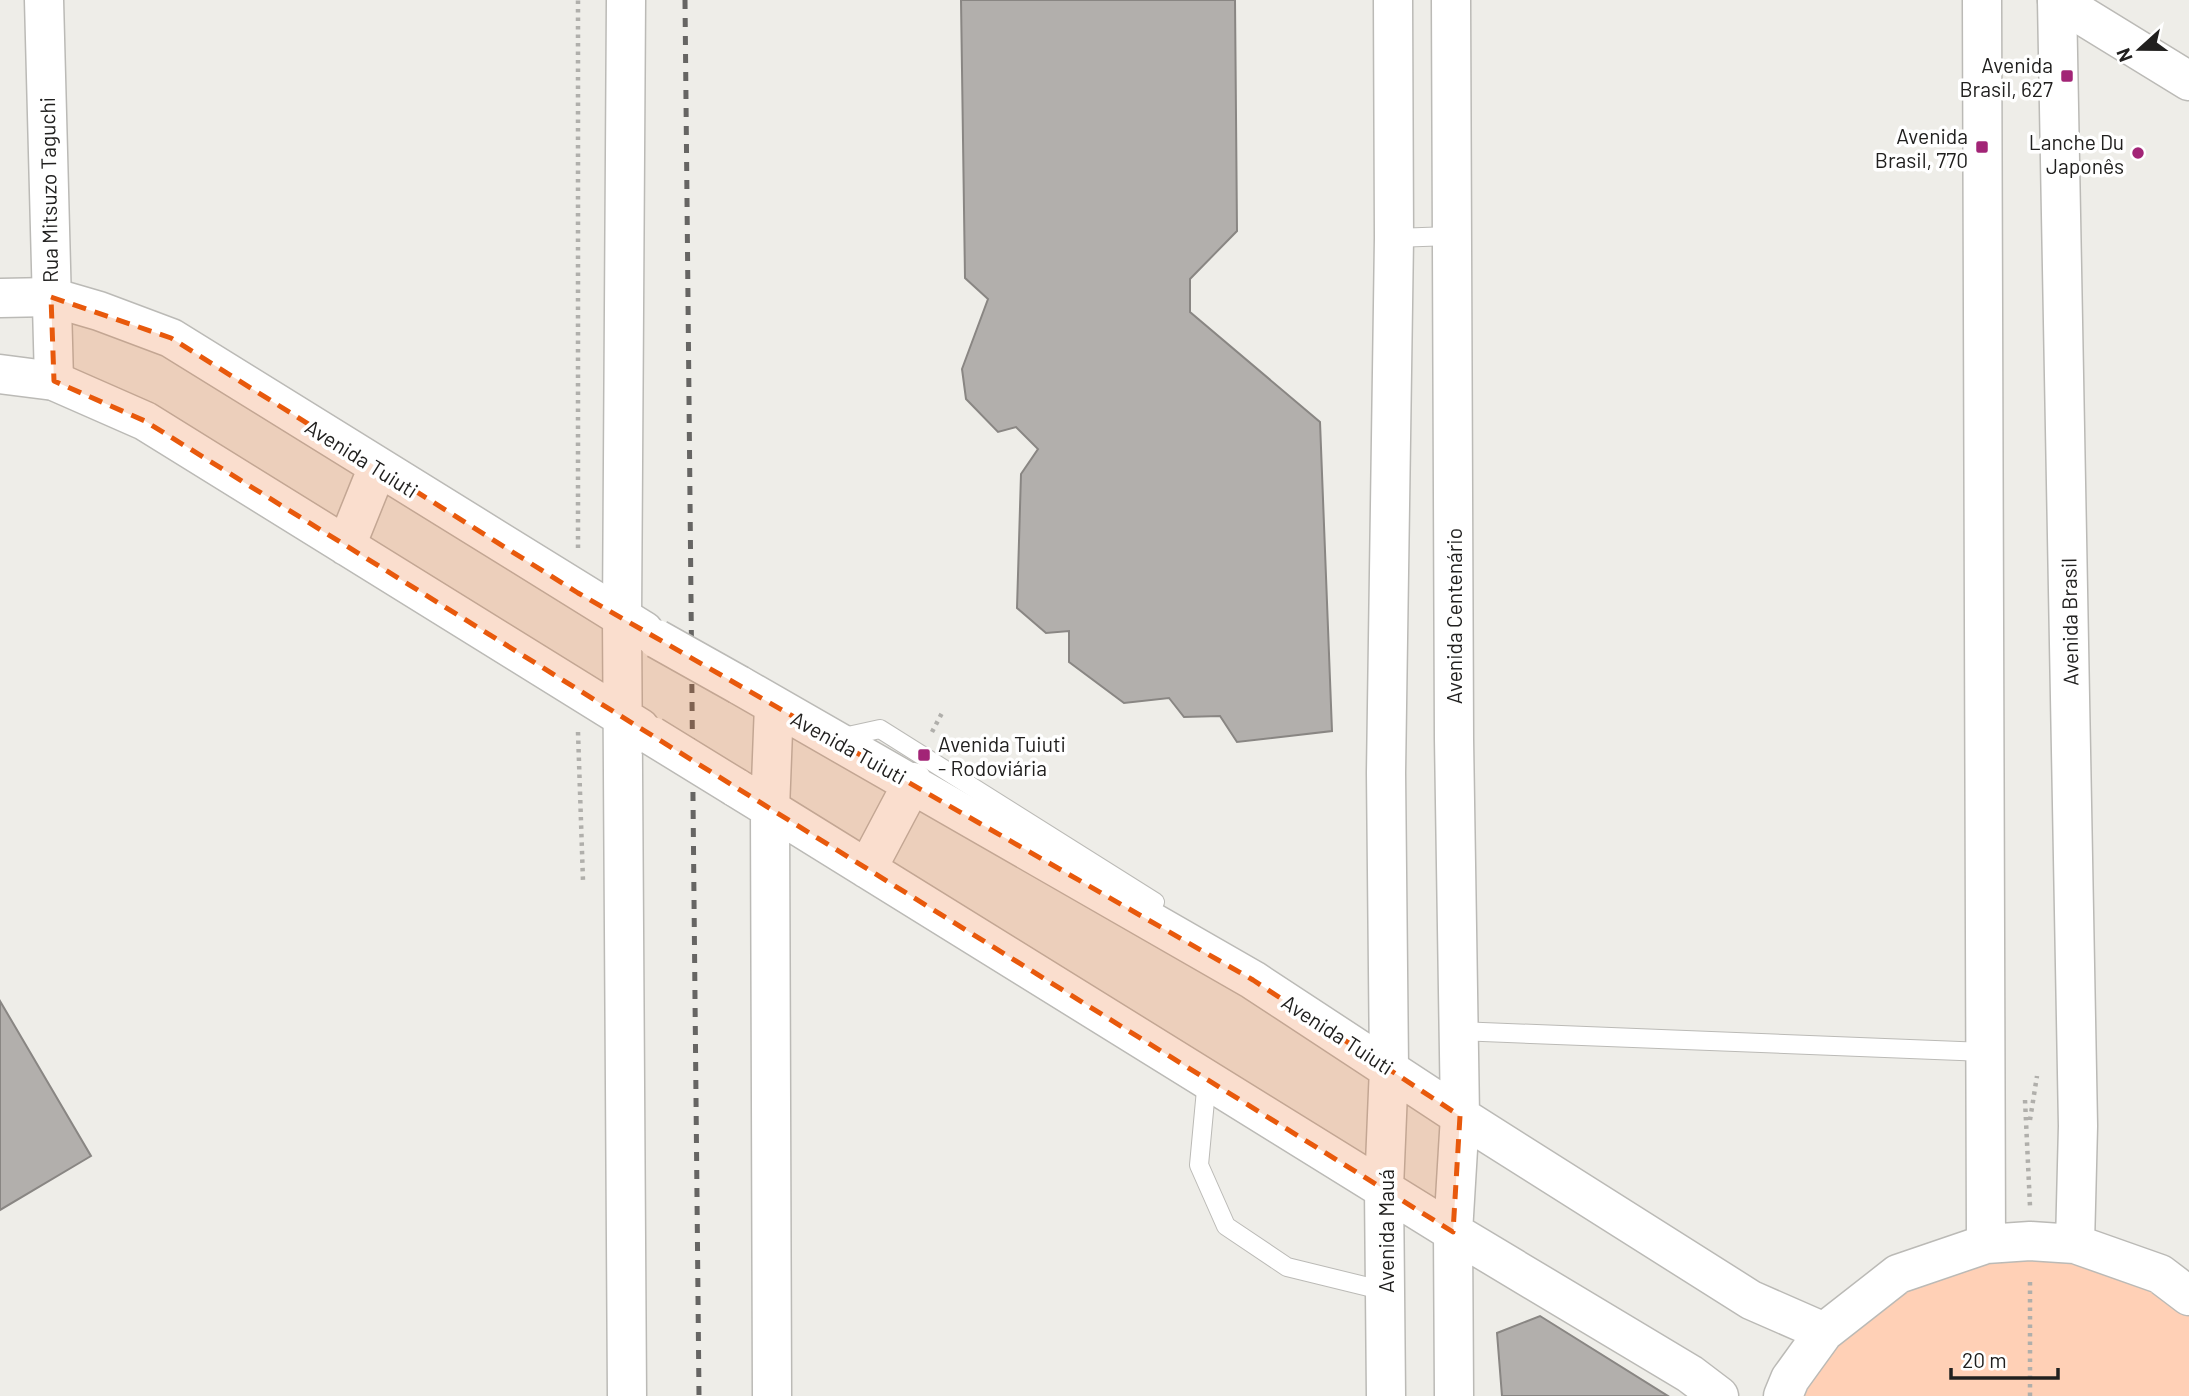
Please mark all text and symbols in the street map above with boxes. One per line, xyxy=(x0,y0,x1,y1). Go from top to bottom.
north arrow xyxy=(2105,14,2175,84)
text: N xyxy=(2111,45,2137,65)
place label: Avenida Brasil, 627 xyxy=(1959,52,2053,101)
marker: Avenida Brasil, 627 xyxy=(2059,68,2075,84)
street label: Rua Mitsuzo Taguchi xyxy=(34,97,62,283)
place label: Avenida Brasil, 770 xyxy=(1875,123,1968,172)
place label: Lanche Du Japonês xyxy=(2029,129,2124,178)
marker: Avenida Brasil, 770 xyxy=(1974,139,1990,155)
marker: Lanche Du Japonês xyxy=(2130,145,2146,161)
street label: Avenida Tuiuti xyxy=(301,413,423,503)
street label: Avenida Centenário xyxy=(1441,528,1466,704)
street label: Avenida Brasil xyxy=(2055,558,2083,686)
street label: Avenida Tuiuti xyxy=(787,705,911,789)
place label: Avenida Tuiuti - Rodoviária xyxy=(938,731,1066,780)
marker: Avenida Tuiuti - Rodoviária xyxy=(916,747,932,763)
street label: Avenida Tuiuti xyxy=(1278,989,1398,1079)
street label: Avenida Mauá xyxy=(1373,1169,1398,1293)
scale bar xyxy=(1951,1336,2058,1380)
text: 20 m xyxy=(1962,1347,2007,1372)

